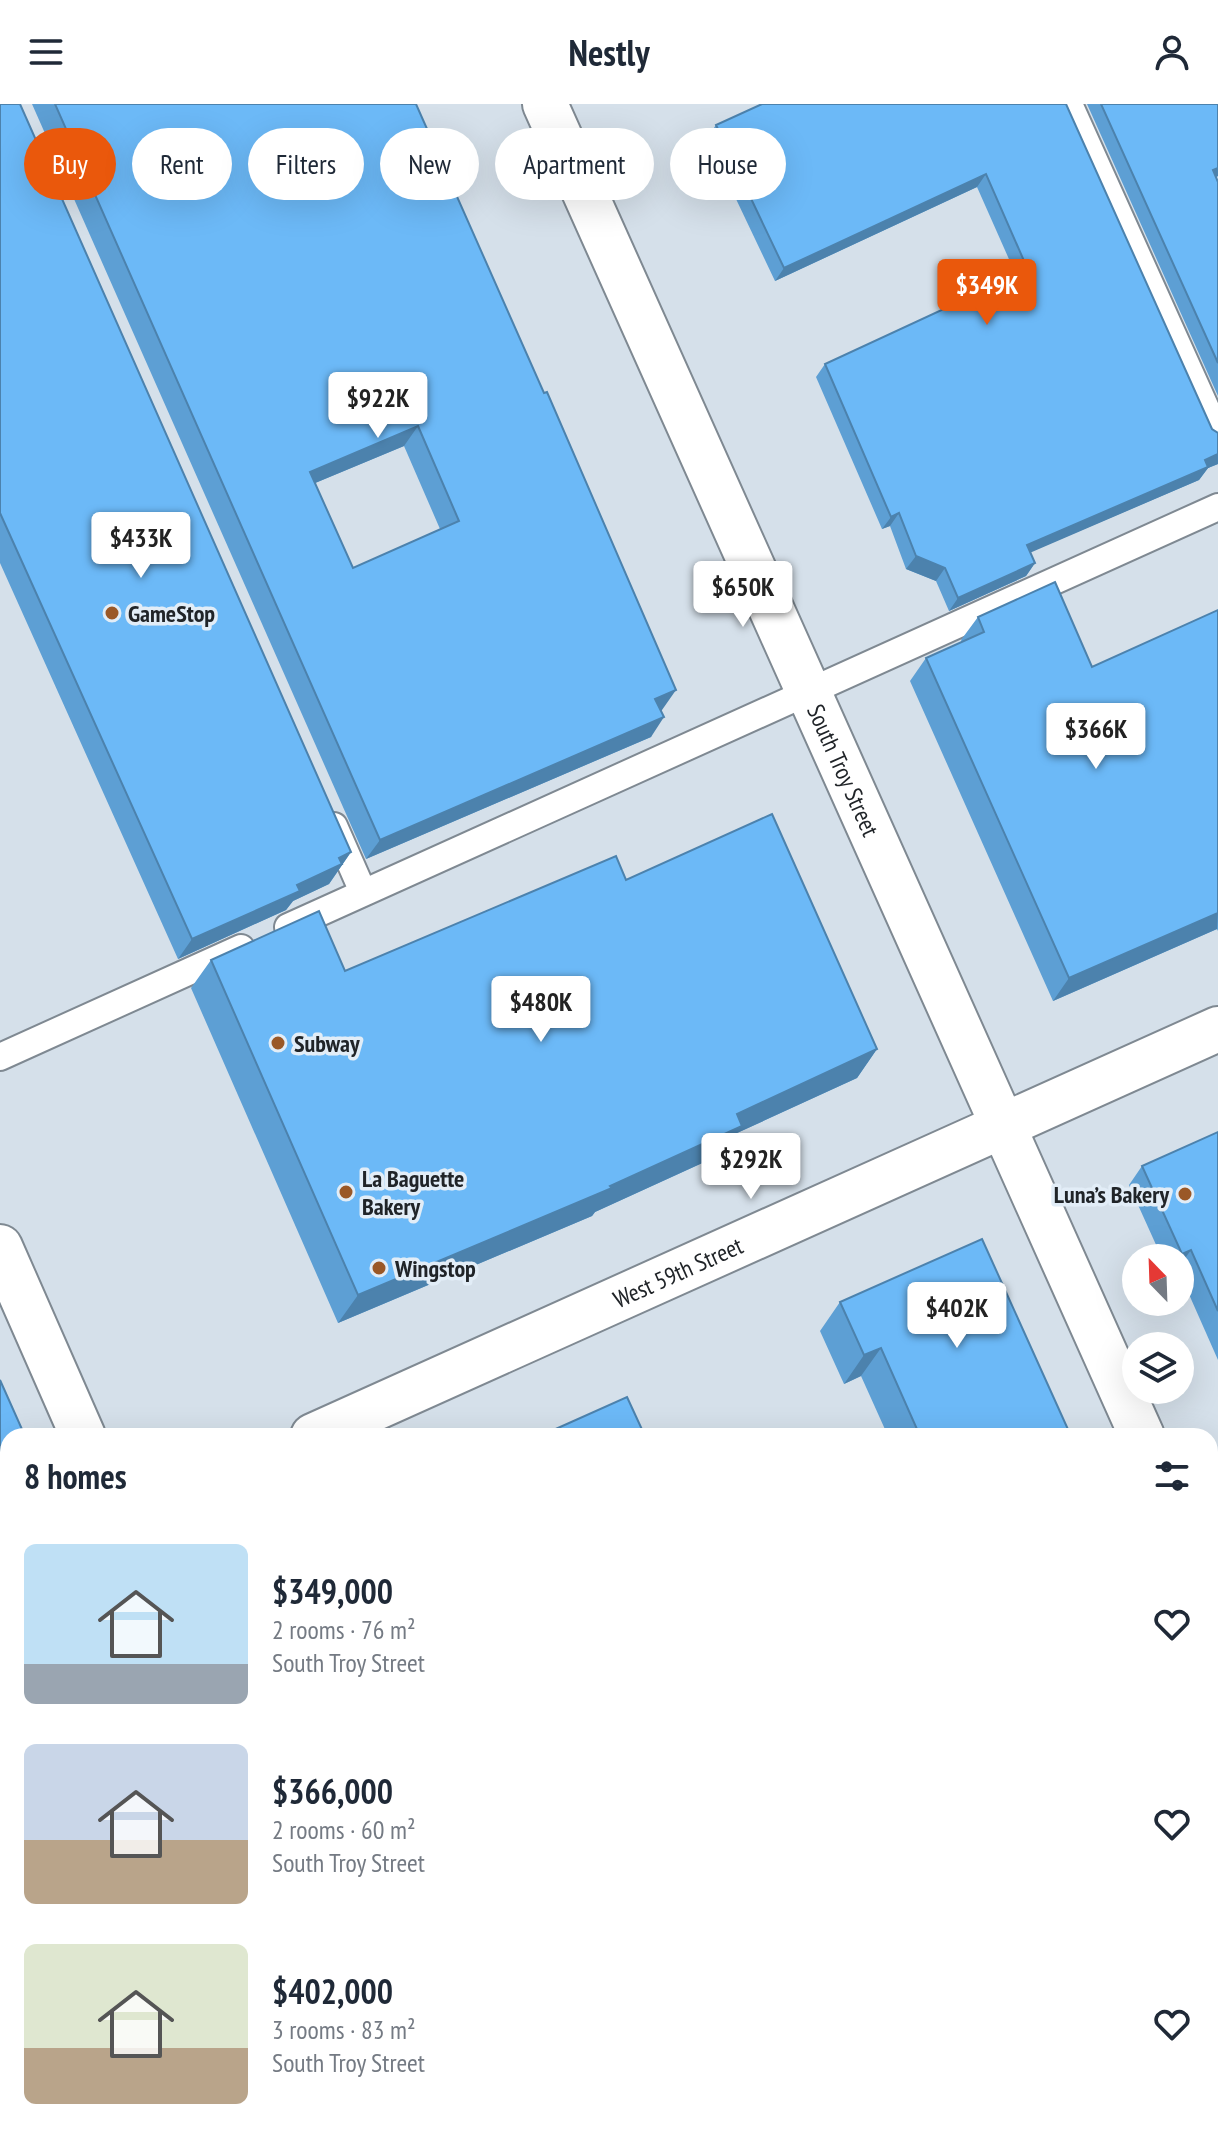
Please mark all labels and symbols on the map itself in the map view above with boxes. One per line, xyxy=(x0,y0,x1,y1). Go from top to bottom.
pin: $349K xyxy=(931,259,1043,327)
pin: $922K xyxy=(322,372,434,440)
pin: $433K xyxy=(85,512,197,580)
pin: $650K xyxy=(687,561,799,629)
place label: GameStop xyxy=(128,598,215,629)
marker: GameStop xyxy=(103,604,121,622)
street label: South Troy Street xyxy=(801,699,887,841)
pin: $366K xyxy=(1040,703,1152,771)
pin: $480K xyxy=(485,976,597,1044)
place label: Subway xyxy=(294,1028,360,1059)
marker: Subway xyxy=(269,1034,287,1052)
pin: $292K xyxy=(695,1133,807,1201)
place label: La Baguette Bakery xyxy=(362,1163,464,1222)
place label: Luna’s Bakery xyxy=(1054,1179,1169,1210)
marker: La Baguette Bakery xyxy=(337,1183,355,1201)
marker: Luna’s Bakery xyxy=(1176,1185,1194,1203)
street label: West 59th Street xyxy=(608,1229,748,1315)
north arrow xyxy=(1122,1244,1194,1316)
place label: Wingstop xyxy=(394,1253,476,1284)
marker: Wingstop xyxy=(370,1259,388,1277)
pin: $402K xyxy=(901,1282,1013,1350)

